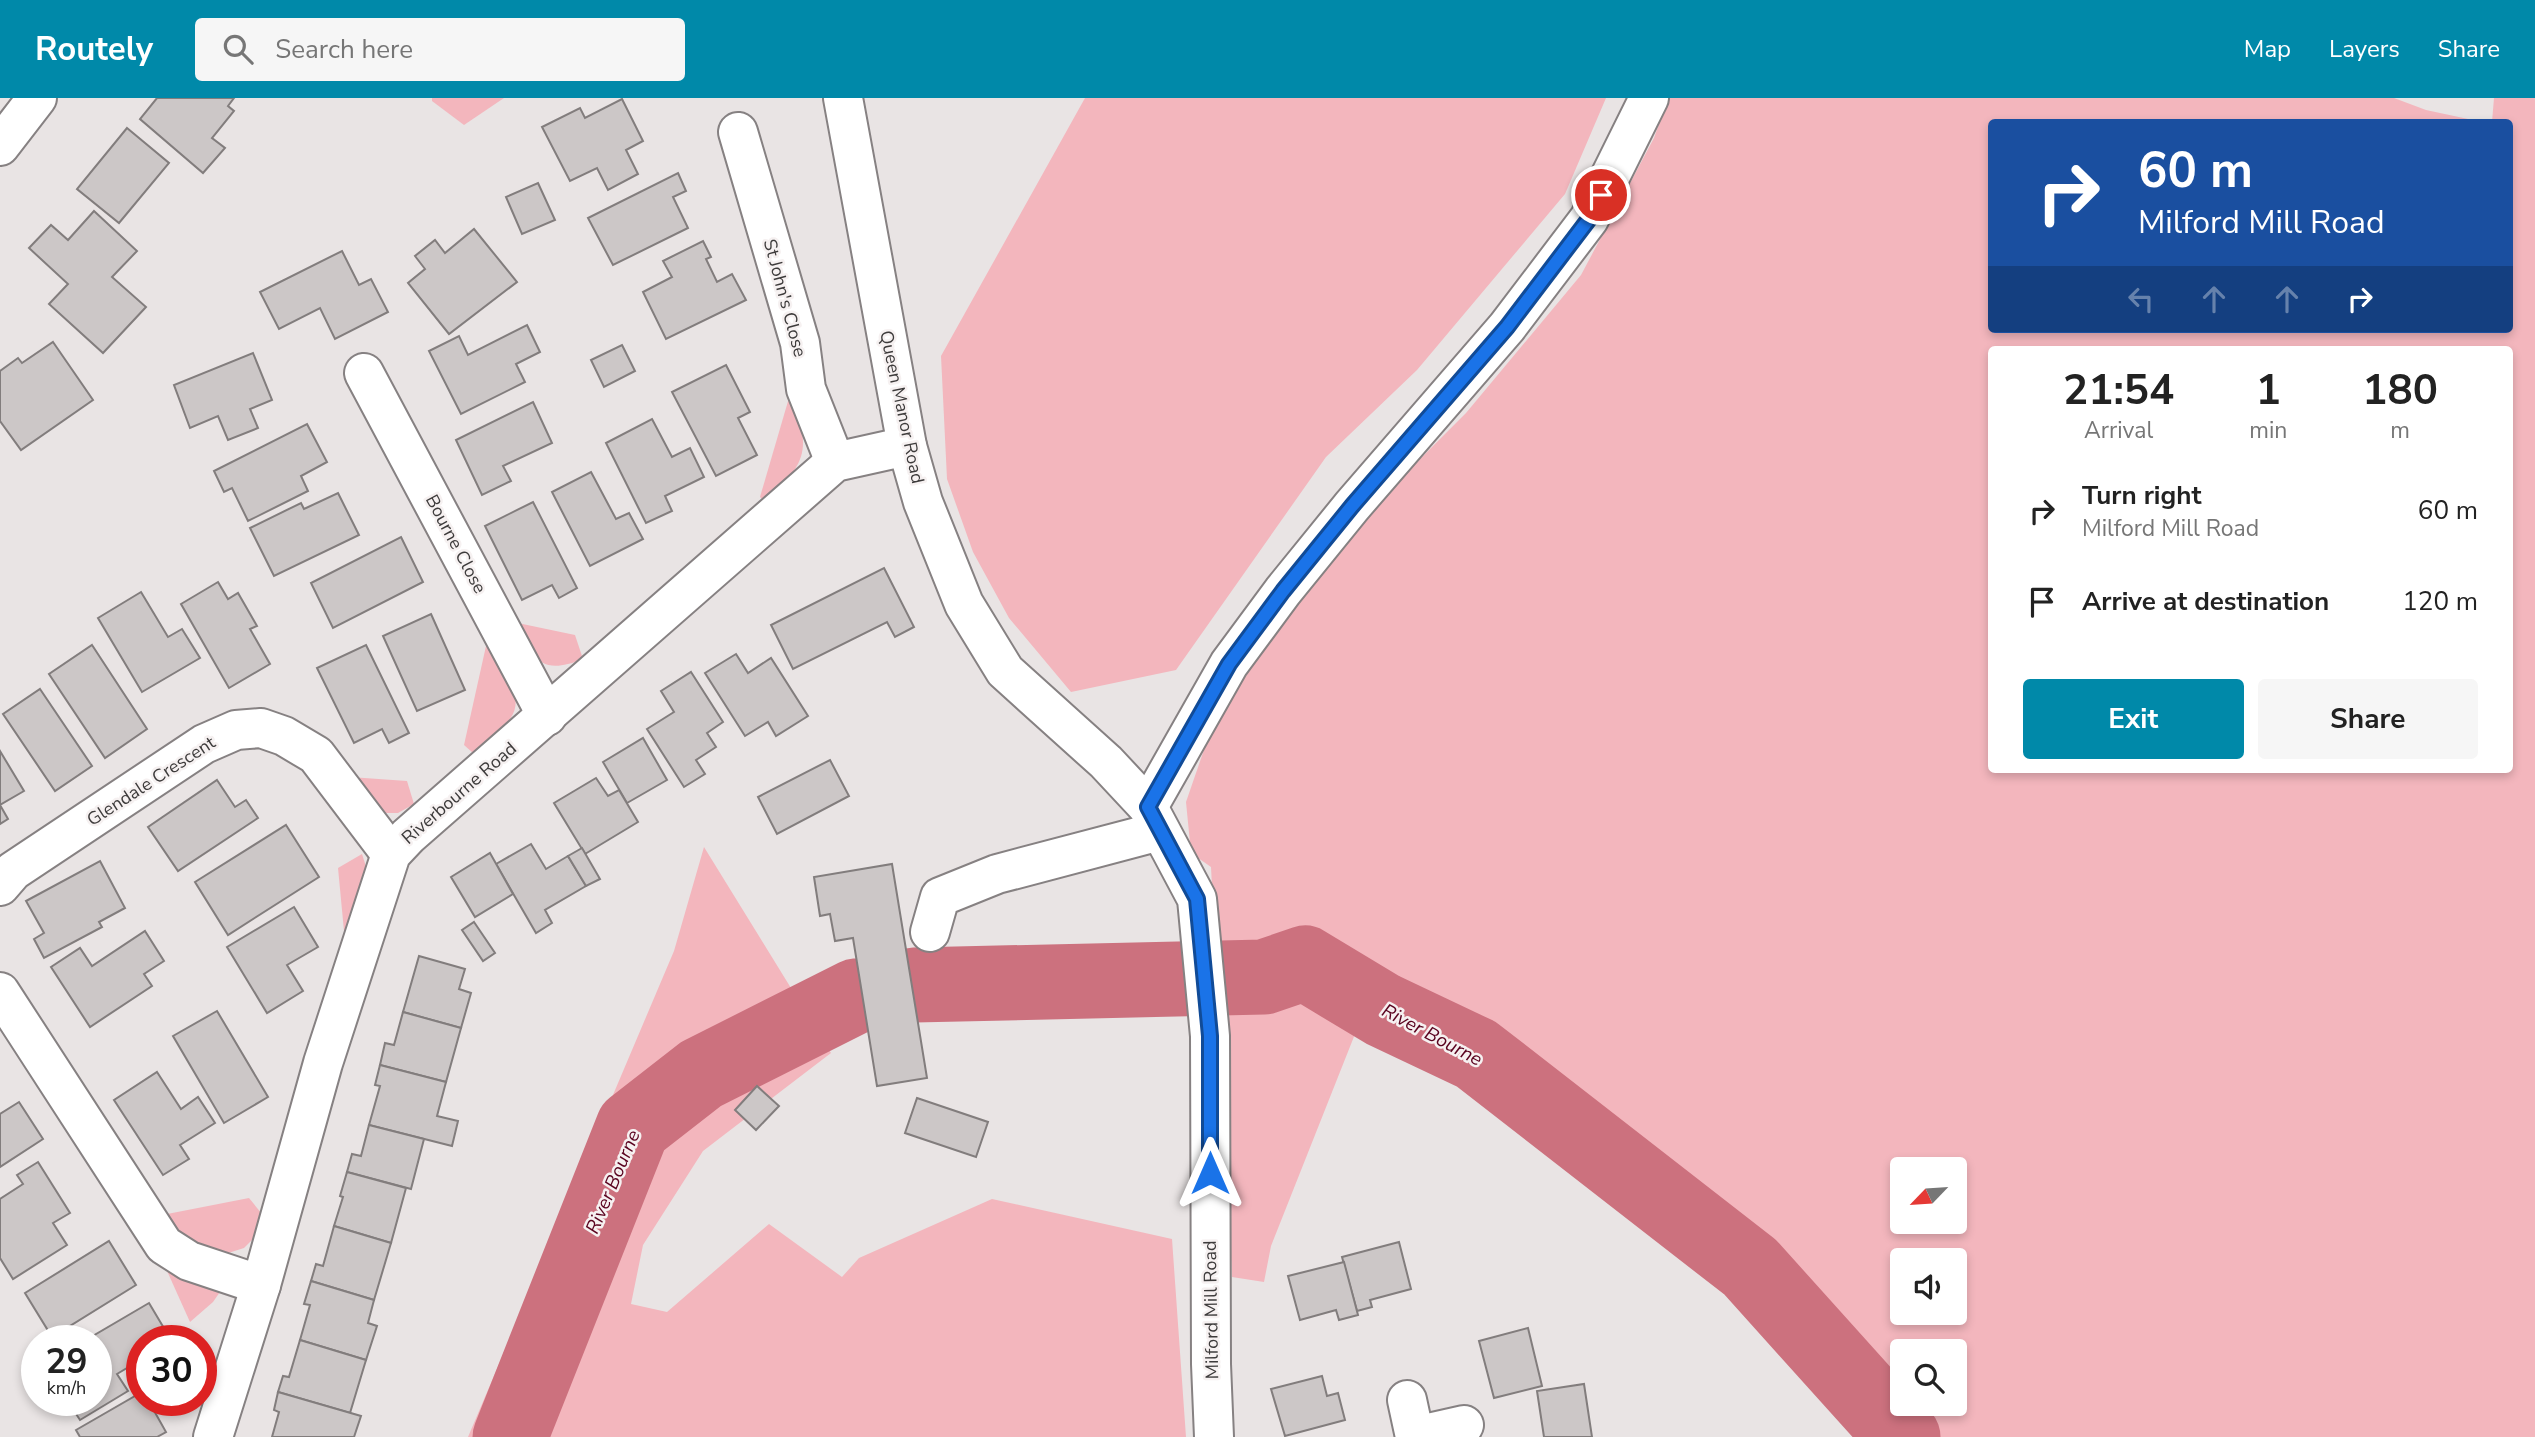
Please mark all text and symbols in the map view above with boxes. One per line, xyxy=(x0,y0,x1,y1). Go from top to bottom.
search box xyxy=(195,18,685,81)
text: Routely xyxy=(35,27,153,72)
icon: search xyxy=(219,30,257,68)
text: Search here xyxy=(275,32,413,67)
text: Map xyxy=(2244,33,2291,65)
text: Layers xyxy=(2329,33,2400,65)
text: Share xyxy=(2438,33,2500,65)
text: 60 m xyxy=(2138,137,2253,204)
icon: right xyxy=(2023,147,2114,238)
pin xyxy=(1571,165,1631,225)
icon: arrive xyxy=(1582,176,1620,214)
text: Milford Mill Road xyxy=(2138,201,2385,244)
street label: St John's Close xyxy=(758,236,812,360)
icon: left xyxy=(2122,280,2160,318)
icon: ahead xyxy=(2195,280,2233,318)
icon: ahead xyxy=(2268,280,2306,318)
icon: right xyxy=(2341,280,2379,318)
street label: Queen Manor Road xyxy=(874,328,930,486)
text: 21:54 xyxy=(2063,362,2174,419)
text: 1 xyxy=(2256,362,2281,419)
text: 180 xyxy=(2362,362,2438,419)
text: Arrival xyxy=(2084,415,2153,446)
text: min xyxy=(2249,415,2287,446)
text: m xyxy=(2390,415,2410,446)
text: Turn right xyxy=(2082,478,2201,513)
street label: Bourne Close xyxy=(420,490,492,598)
icon: right xyxy=(2023,492,2061,530)
text: 60 m xyxy=(2418,493,2478,528)
text: Milford Mill Road xyxy=(2082,513,2259,544)
icon: arrive xyxy=(2023,583,2061,621)
text: Arrive at destination xyxy=(2082,584,2329,619)
text: 120 m xyxy=(2402,584,2478,619)
button: Exit xyxy=(2023,679,2244,759)
button: Share xyxy=(2258,679,2478,759)
street label: Glendale Crescent xyxy=(82,730,220,832)
street label: Riverbourne Road xyxy=(397,736,521,850)
water label: River Bourne xyxy=(1377,998,1487,1072)
water label: River Bourne xyxy=(579,1126,647,1238)
position arrow xyxy=(1173,1136,1247,1210)
north arrow xyxy=(1890,1157,1967,1234)
map controls xyxy=(1890,1157,1967,1416)
street label: Milford Mill Road xyxy=(1198,1240,1224,1380)
button: sound xyxy=(1890,1248,1967,1325)
speed limit sign: 30 xyxy=(126,1325,217,1416)
text: 29 xyxy=(45,1338,88,1385)
button: search xyxy=(1890,1339,1967,1416)
text: km/h xyxy=(47,1376,86,1400)

